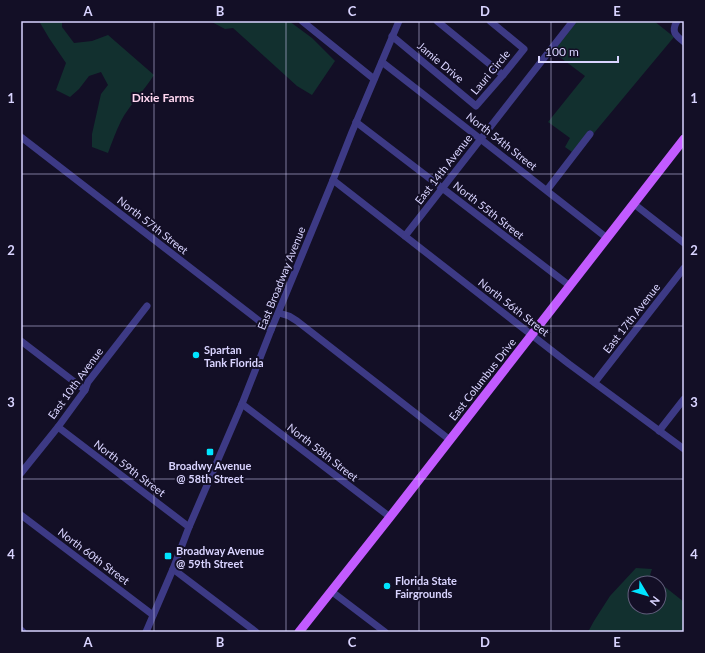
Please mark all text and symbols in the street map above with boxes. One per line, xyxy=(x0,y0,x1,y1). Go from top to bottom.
text: A xyxy=(82,3,93,19)
text: B xyxy=(216,3,225,19)
text: C xyxy=(348,3,357,19)
text: D xyxy=(480,3,490,19)
text: E xyxy=(613,3,621,19)
scale bar xyxy=(539,38,618,64)
street label: Jamie Drive xyxy=(415,39,467,85)
text: 100 m xyxy=(545,44,579,59)
street label: Lauri Circle xyxy=(468,47,512,97)
text: 1 xyxy=(7,90,15,106)
district label: Dixie Farms xyxy=(132,90,194,105)
text: 1 xyxy=(690,90,698,106)
street label: North 54th Street xyxy=(464,109,540,173)
street label: East 14th Avenue xyxy=(412,131,474,206)
street label: North 55th Street xyxy=(451,178,527,242)
street label: North 57th Street xyxy=(115,193,191,257)
street label: East Broadway Avenue xyxy=(254,224,308,331)
text: 2 xyxy=(7,242,15,258)
text: 2 xyxy=(690,242,698,258)
street label: North 56th Street xyxy=(476,275,552,339)
street label: East 17th Avenue xyxy=(600,280,662,355)
street label: East Columbus Drive xyxy=(446,335,518,423)
place label: Spartan Tank Florida xyxy=(204,343,264,369)
street label: East 10th Avenue xyxy=(45,345,105,421)
marker: Spartan Tank Florida xyxy=(191,350,201,360)
text: 3 xyxy=(7,394,15,410)
text: 3 xyxy=(690,394,698,410)
street label: North 58th Street xyxy=(285,420,361,484)
street label: North 59th Street xyxy=(92,437,168,499)
marker: Broadwy Avenue @ 58th Street xyxy=(205,447,215,457)
place label: Broadwy Avenue @ 58th Street xyxy=(169,459,252,485)
street label: North 60th Street xyxy=(56,525,132,587)
place label: Broadway Avenue @ 59th Street xyxy=(176,544,264,570)
text: 4 xyxy=(7,546,15,562)
text: 4 xyxy=(690,546,698,562)
marker: Broadway Avenue @ 59th Street xyxy=(163,551,173,561)
place label: Florida State Fairgrounds xyxy=(395,574,457,600)
north arrow xyxy=(627,575,667,615)
marker: Florida State Fairgrounds xyxy=(382,581,392,591)
text: N xyxy=(648,594,663,609)
text: A xyxy=(82,634,93,650)
text: B xyxy=(216,634,225,650)
text: C xyxy=(348,634,357,650)
text: D xyxy=(480,634,490,650)
text: E xyxy=(613,634,621,650)

